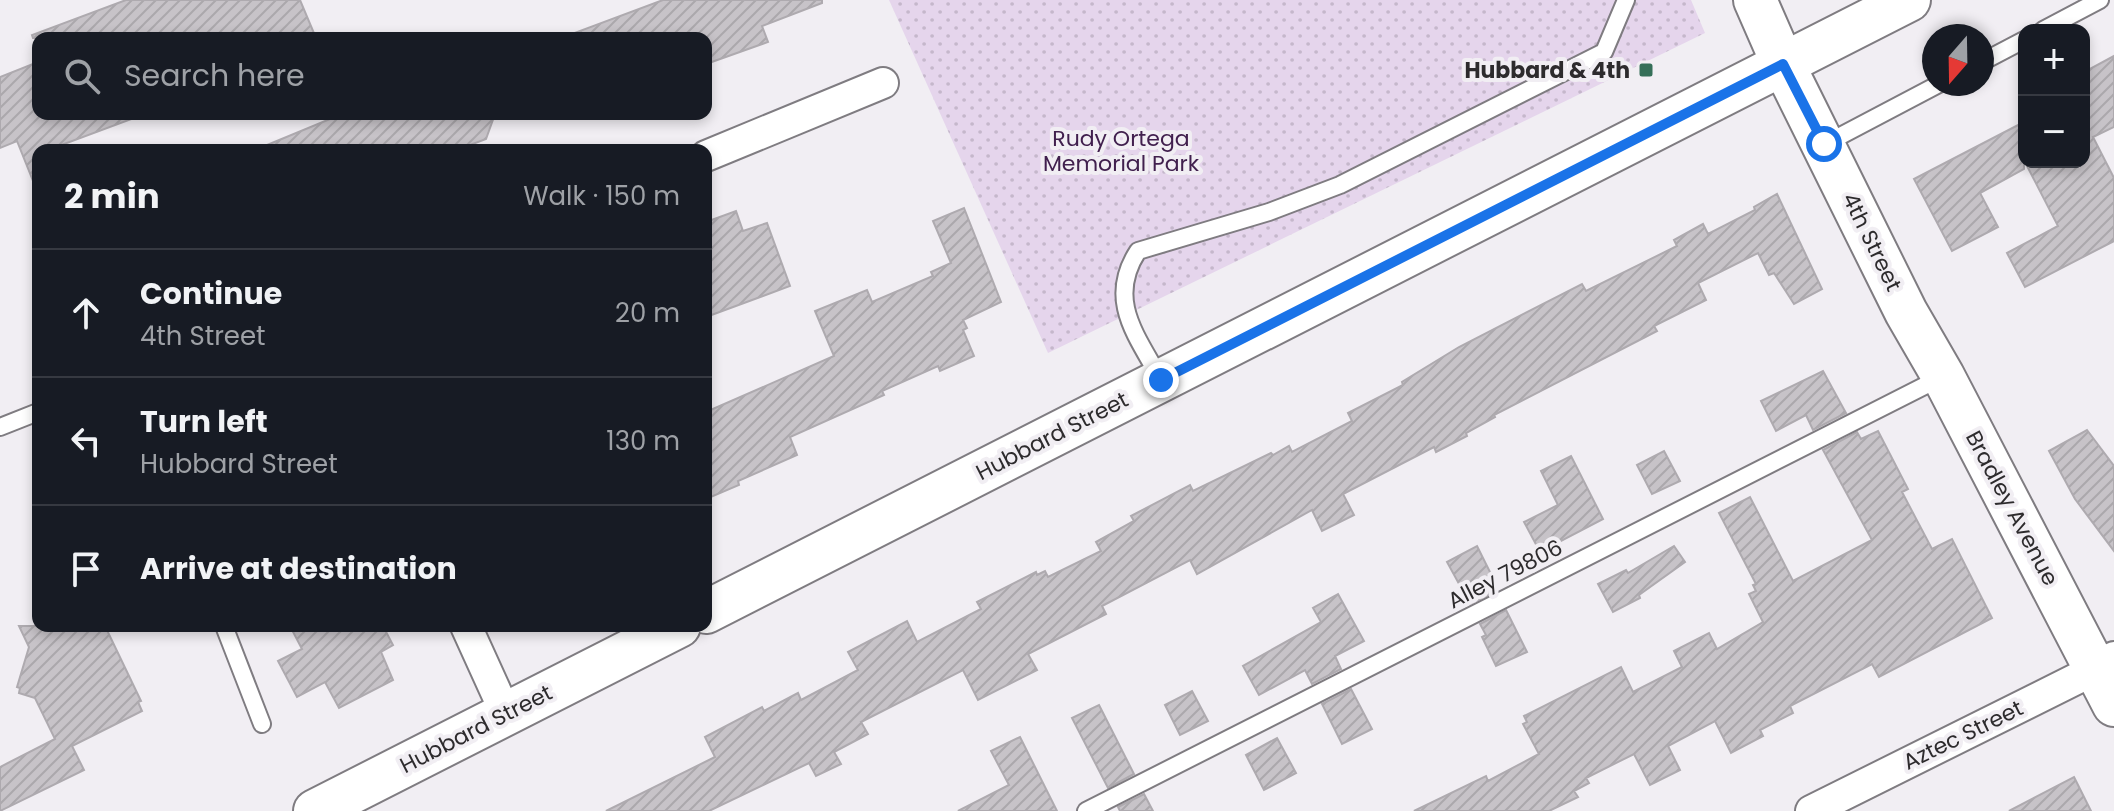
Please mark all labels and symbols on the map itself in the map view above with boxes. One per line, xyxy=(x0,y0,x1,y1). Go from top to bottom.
north arrow xyxy=(1922,24,1994,96)
place label: Hubbard & 4th xyxy=(1464,55,1630,86)
marker: Hubbard & 4th xyxy=(1637,61,1655,79)
park label: Rudy Ortega Memorial Park xyxy=(1043,123,1200,179)
route start xyxy=(1806,126,1842,162)
street label: 4th Street xyxy=(1835,187,1909,297)
route end xyxy=(1143,362,1179,398)
street label: Hubbard Street xyxy=(970,384,1134,488)
street label: Bradley Avenue xyxy=(1958,425,2066,591)
street label: Alley 79806 xyxy=(1442,532,1568,616)
street label: Hubbard Street xyxy=(394,677,558,781)
street label: Aztec Street xyxy=(1898,693,2028,777)

